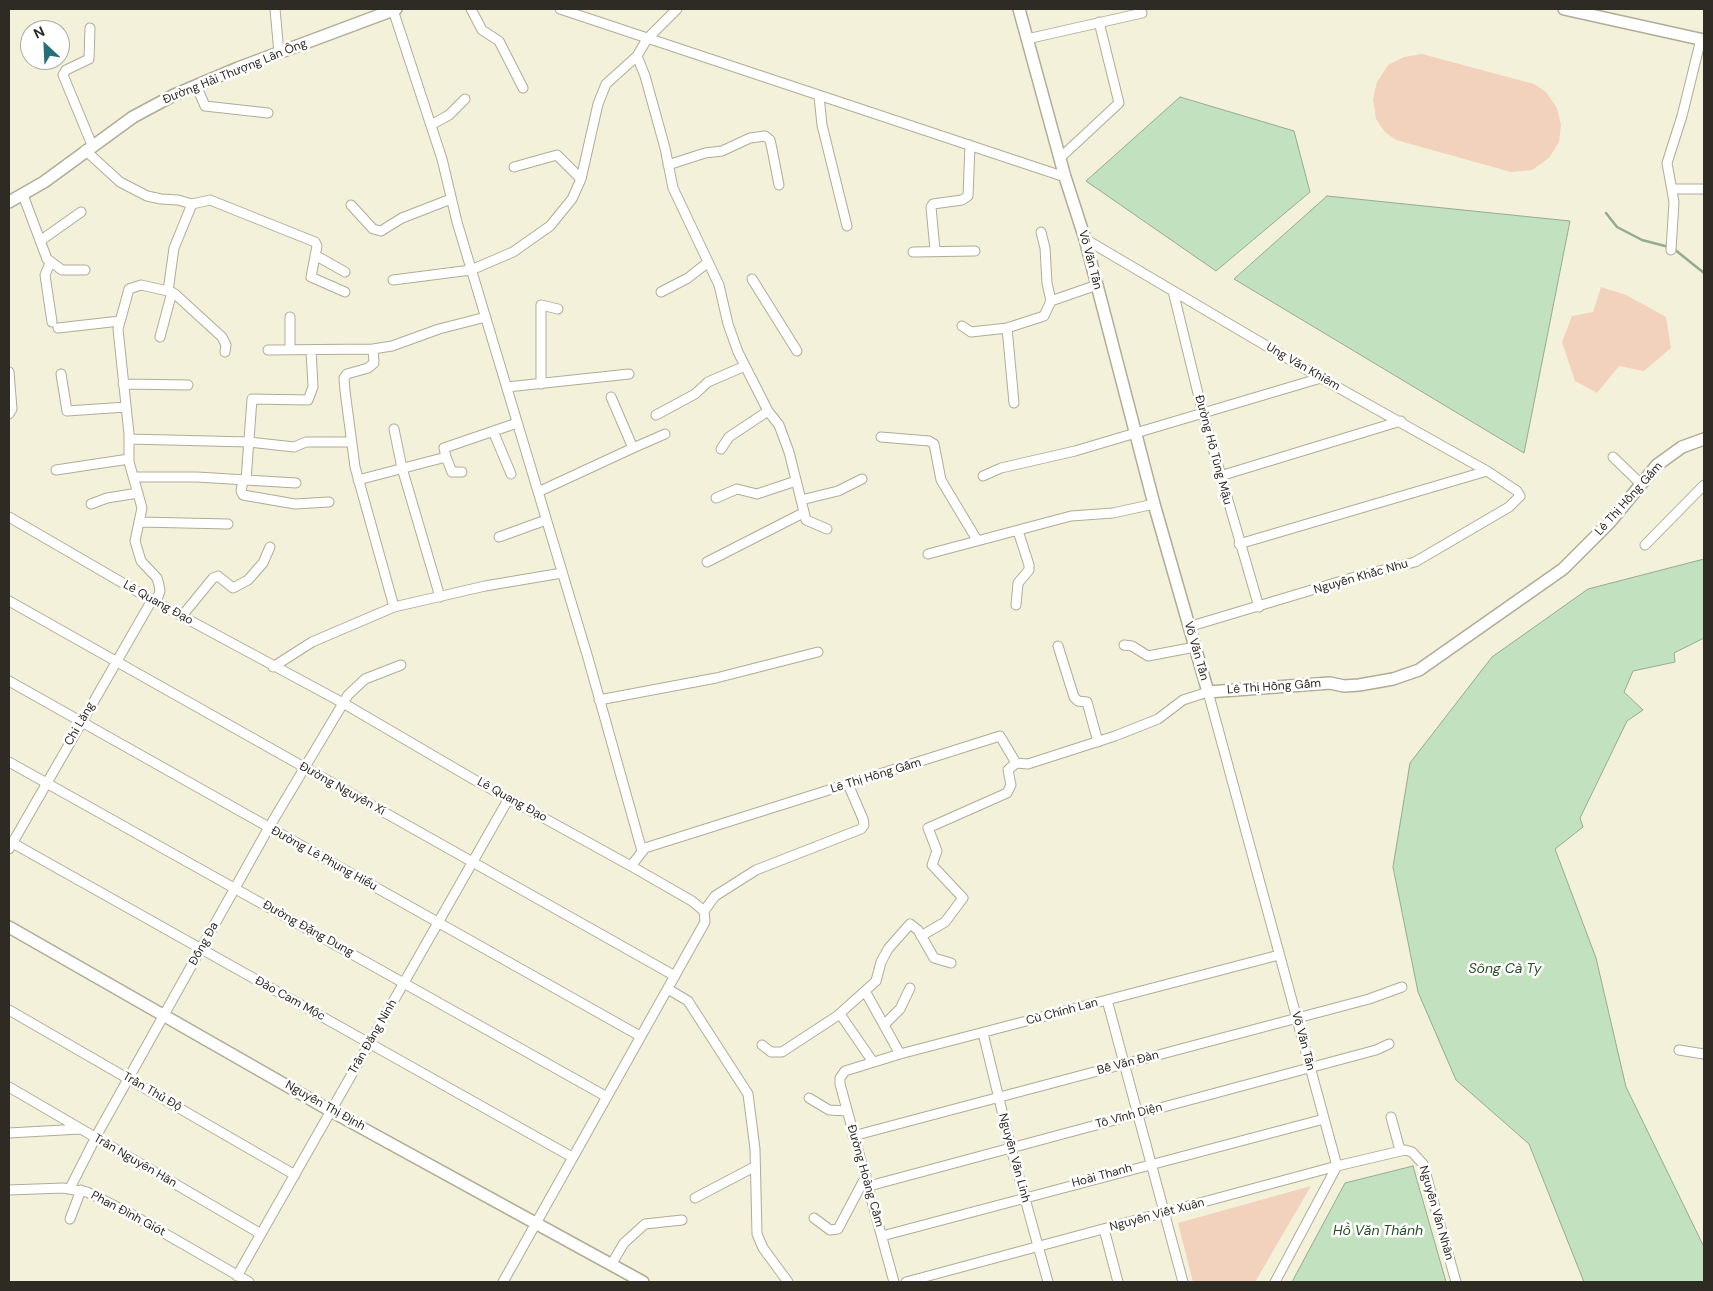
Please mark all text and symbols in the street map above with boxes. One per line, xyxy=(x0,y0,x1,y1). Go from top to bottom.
north arrow xyxy=(20,20,70,70)
text: N xyxy=(31,22,48,43)
street label: Đường Hải Thượng Lãn Ông xyxy=(161,36,309,108)
street label: Võ Văn Tần xyxy=(1075,229,1105,291)
street label: Ung Văn Khiêm xyxy=(1264,340,1342,394)
street label: Đường Hồ Tùng Mậu xyxy=(1191,394,1235,506)
street label: Lê Thị Hồng Gấm xyxy=(1592,459,1666,539)
street label: Nguyễn Khắc Nhu xyxy=(1312,557,1410,597)
street label: Lê Quang Đạo xyxy=(120,578,196,628)
street label: Võ Văn Tần xyxy=(1181,620,1211,682)
street label: Lê Thị Hồng Gấm xyxy=(1227,677,1321,697)
street label: Chi Lăng xyxy=(62,700,98,748)
street label: Lê Thị Hồng Gấm xyxy=(829,755,923,797)
street label: Đường Nguyễn Xí xyxy=(297,759,387,819)
street label: Lê Quang Đạo xyxy=(474,775,550,825)
street label: Đường Lê Phụng Hiểu xyxy=(268,824,380,894)
street label: Đường Đặng Dung xyxy=(260,898,356,960)
street label: Đống Đa xyxy=(186,920,222,968)
water label: Sông Cà Ty xyxy=(1468,961,1542,977)
street label: Đào Cam Mộc xyxy=(252,974,328,1024)
street label: Cù Chính Lan xyxy=(1025,996,1099,1028)
street label: Trần Đăng Ninh xyxy=(346,997,400,1077)
street label: Võ Văn Tần xyxy=(1288,1010,1318,1072)
street label: Bế Văn Đàn xyxy=(1096,1048,1160,1078)
street label: Trần Thủ Độ xyxy=(120,1069,184,1115)
street label: Nguyễn Thị Định xyxy=(282,1078,368,1134)
street label: Tô Vĩnh Diện xyxy=(1094,1100,1164,1132)
street label: Nguyễn Văn Linh xyxy=(995,1112,1033,1204)
street label: Đường Hoàng Cầm xyxy=(844,1123,886,1229)
street label: Trần Nguyên Hãn xyxy=(91,1131,179,1191)
street label: Hoài Thanh xyxy=(1070,1161,1134,1191)
street label: Nguyễn Văn Nhân xyxy=(1416,1164,1456,1262)
street label: Phan Đình Giót xyxy=(88,1188,168,1240)
street label: Nguyễn Viết Xuân xyxy=(1108,1195,1206,1235)
water label: Hồ Văn Thánh xyxy=(1333,1223,1423,1239)

